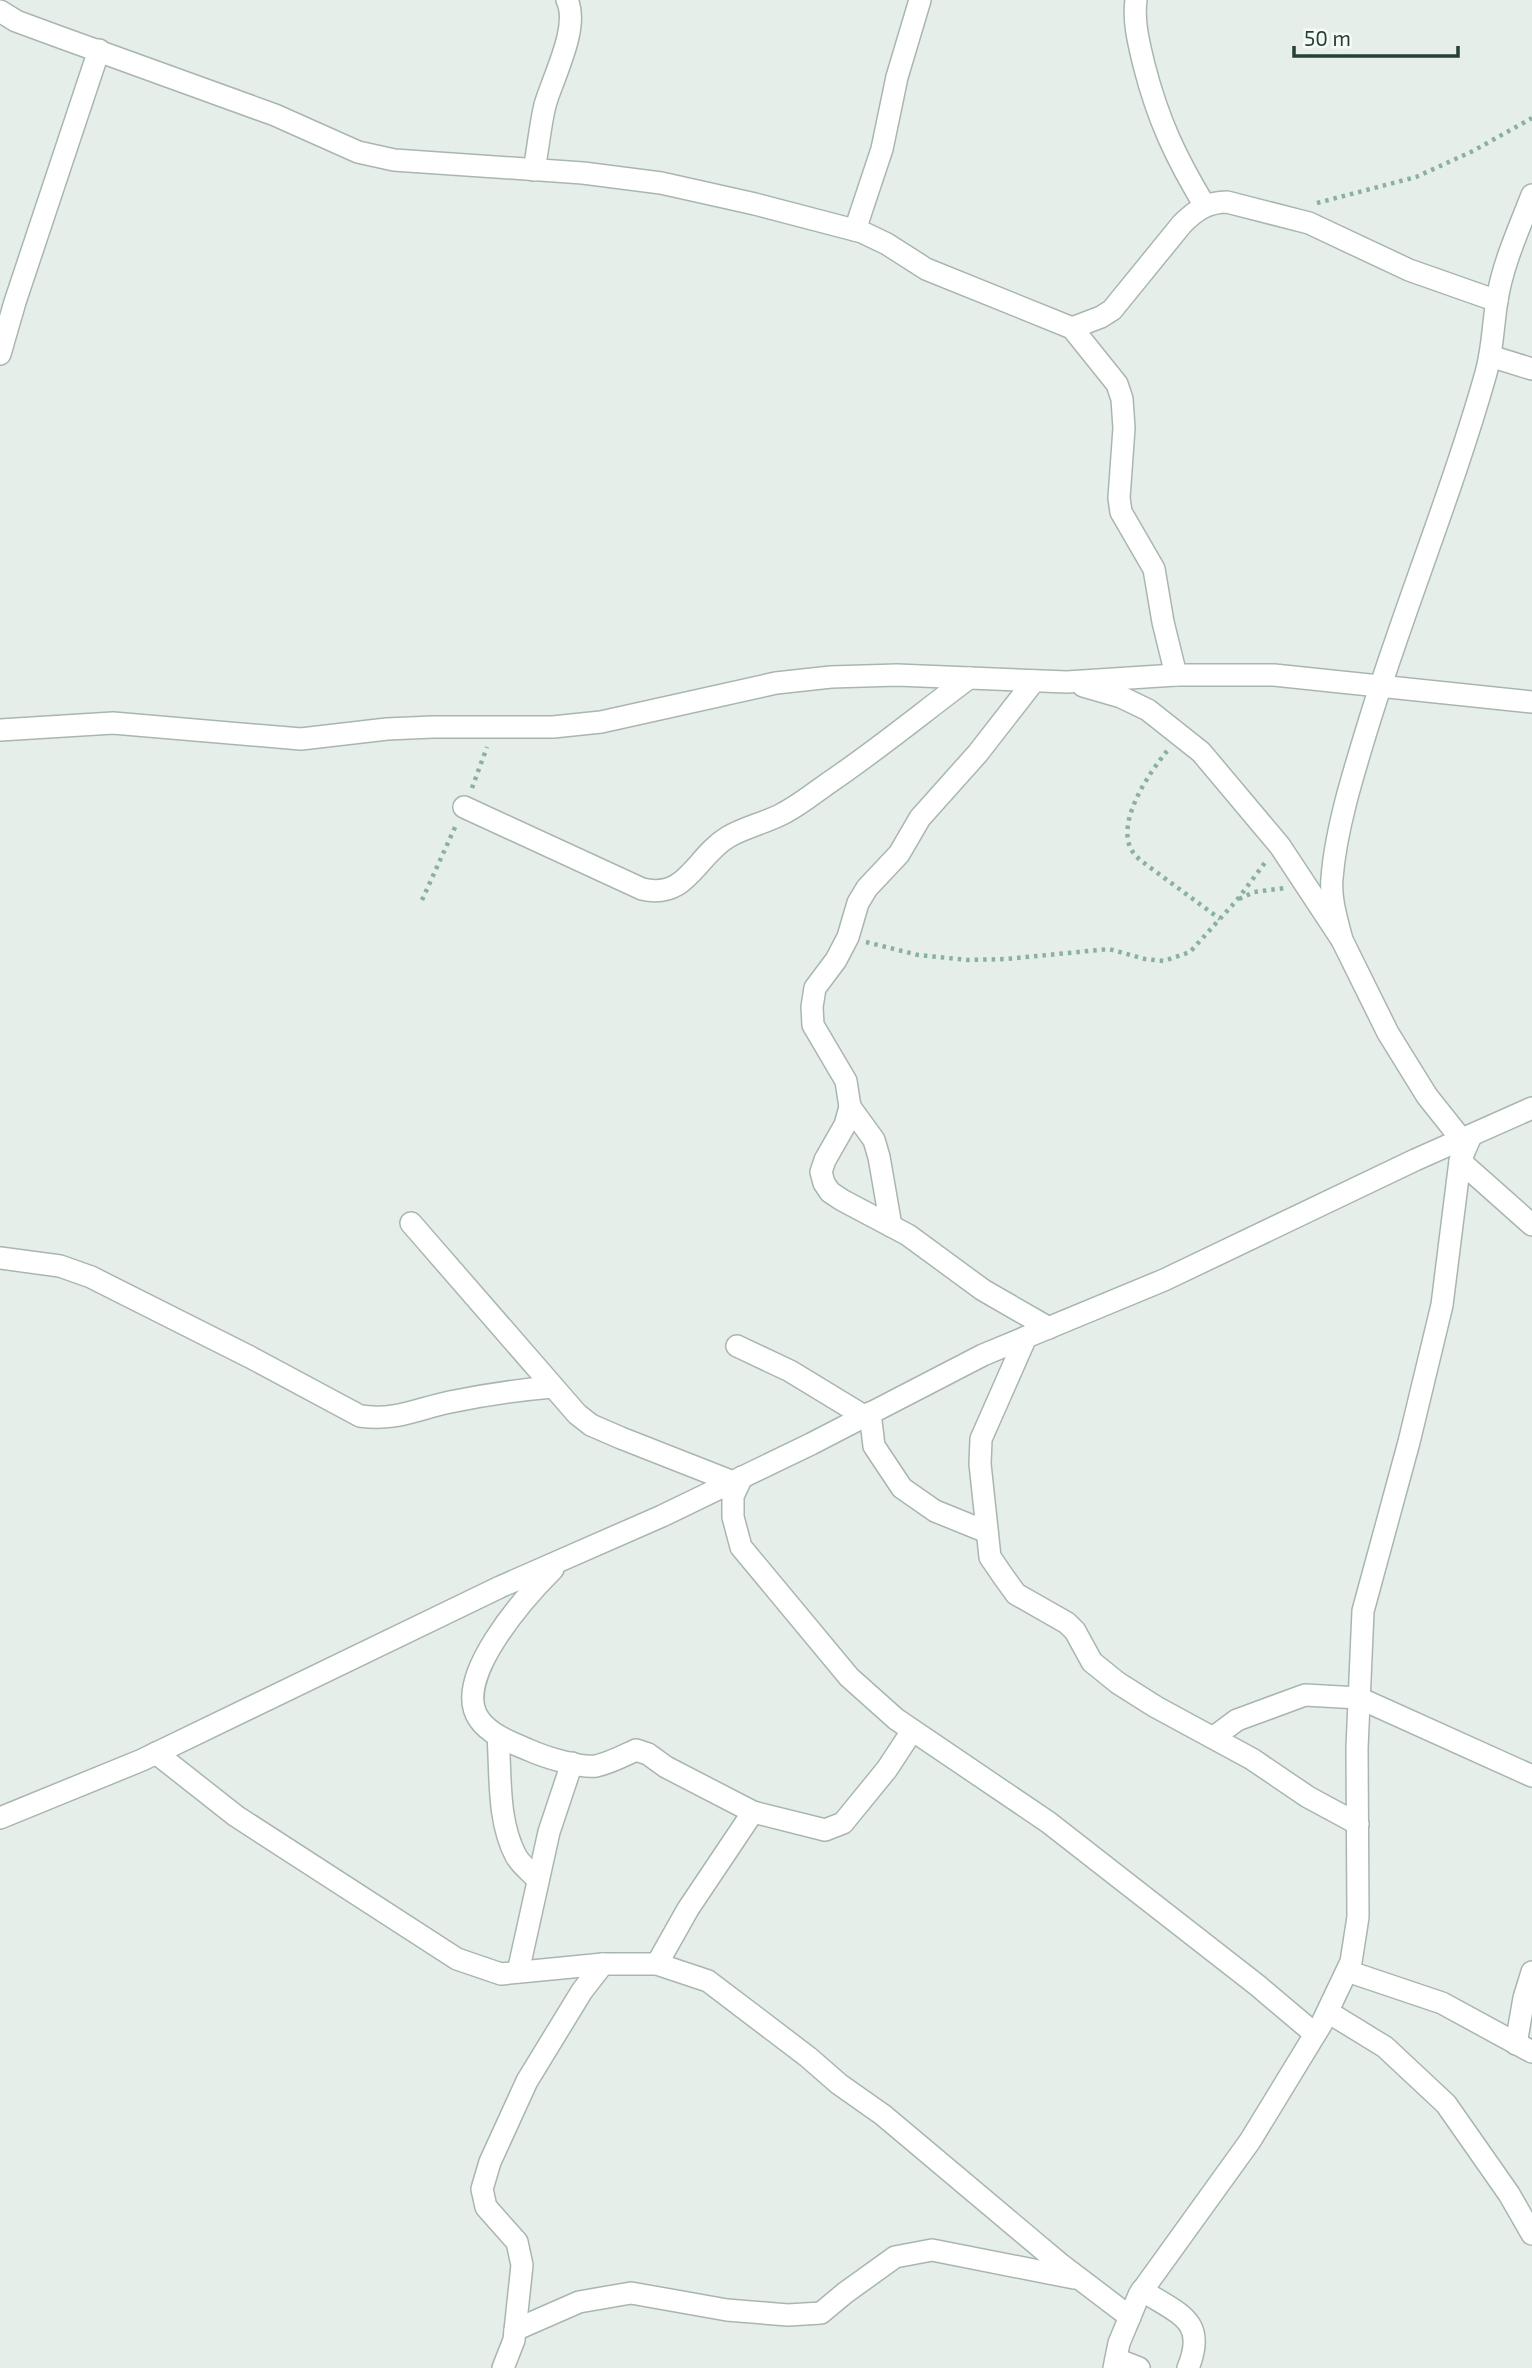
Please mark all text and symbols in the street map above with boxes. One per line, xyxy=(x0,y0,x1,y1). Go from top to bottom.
scale bar xyxy=(1294,14,1458,58)
text: 50 m xyxy=(1304,25,1351,50)

